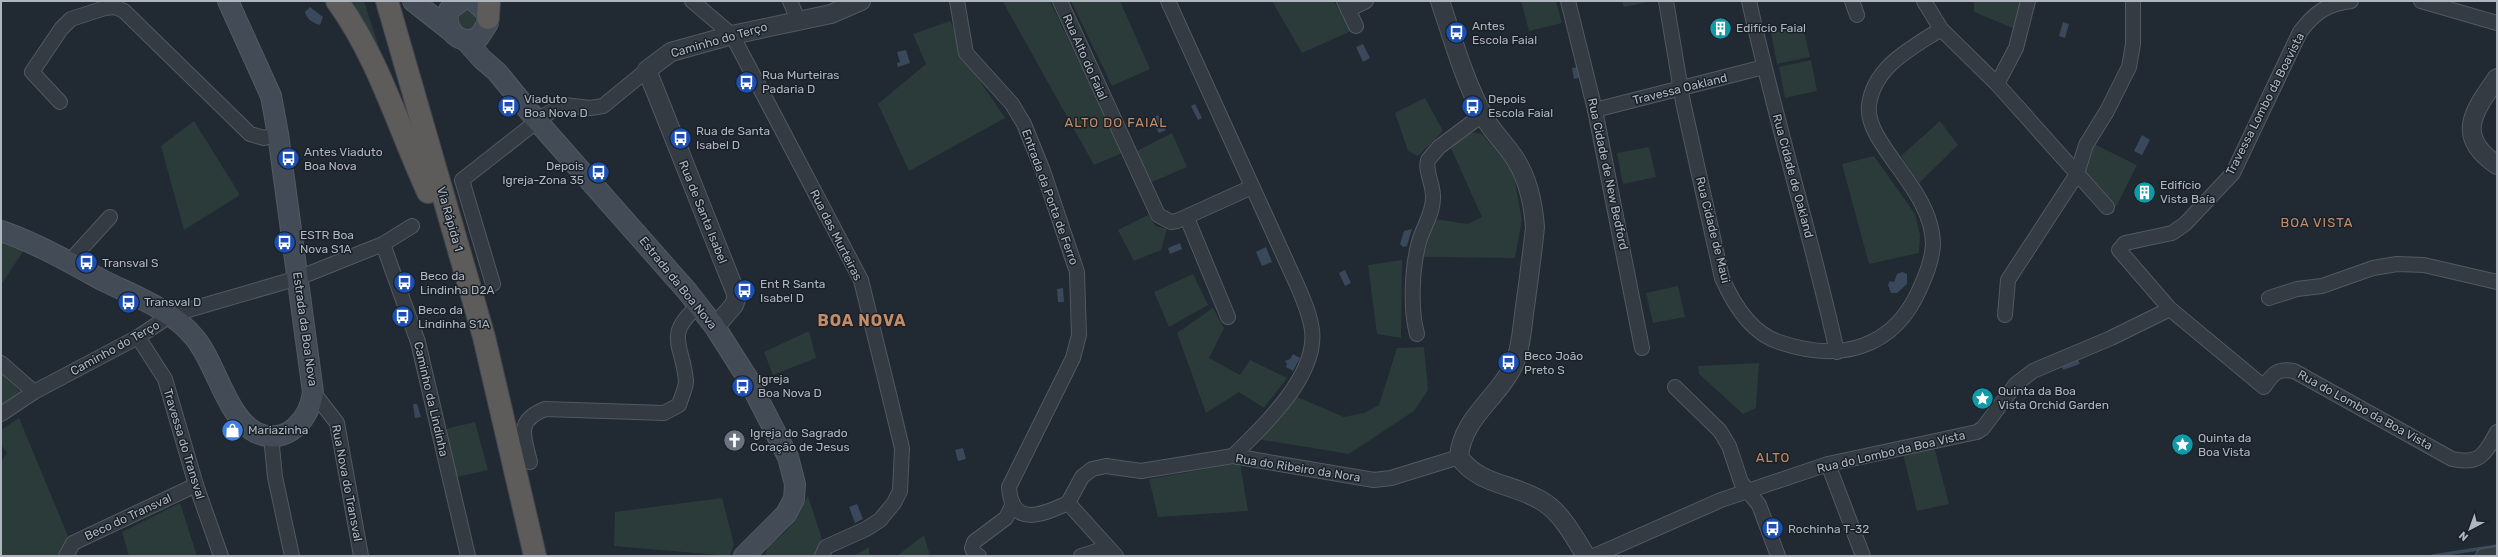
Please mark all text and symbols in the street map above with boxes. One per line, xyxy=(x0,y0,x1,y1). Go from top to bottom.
street label: Rua Alto do Faial xyxy=(1060,12,1110,102)
building icon: Edifício Faial xyxy=(1708,15,1734,41)
street label: Caminho do Terço xyxy=(669,19,769,60)
place label: Antes Escola Faial xyxy=(1472,19,1537,47)
bus stop icon: Antes Escola Faial xyxy=(1444,20,1470,46)
place label: Edifício Faial xyxy=(1736,21,1806,35)
street label: Travessa Lombo da Boavista xyxy=(2223,30,2307,178)
place label: Rua Murteiras Padaria D xyxy=(762,68,839,96)
bus stop icon: Rua Murteiras Padaria D xyxy=(734,69,760,95)
street label: Travessa Oakland xyxy=(1631,71,1729,107)
place label: Viaduto Boa Nova D xyxy=(524,92,588,120)
place label: Depois Escola Faial xyxy=(1488,92,1553,120)
bus stop icon: Viaduto Boa Nova D xyxy=(495,93,521,119)
bus stop icon: Depois Escola Faial xyxy=(1459,93,1485,119)
street label: Rua Cidade de New Bedford xyxy=(1585,97,1631,251)
street label: Rua Cidade de Oakland xyxy=(1770,112,1816,240)
district label: ALTO DO FAIAL xyxy=(1064,115,1168,130)
place label: Rua de Santa Isabel D xyxy=(696,124,770,152)
bus stop icon: Rua de Santa Isabel D xyxy=(668,125,694,151)
street label: Entrada da Porta de Ferro xyxy=(1019,127,1081,267)
place label: Antes Viaduto Boa Nova xyxy=(304,145,383,173)
bus stop icon: Antes Viaduto Boa Nova xyxy=(276,146,302,172)
street label: Rua de Santa Isabel xyxy=(676,158,730,266)
place label: Depois Igreja-Zona 35 xyxy=(502,159,584,187)
bus stop icon: Depois Igreja-Zona 35 xyxy=(586,160,612,186)
street label: Rua Cidade de Maui xyxy=(1693,175,1733,285)
place label: Edifício Vista Baía xyxy=(2160,178,2215,206)
building icon: Edifício Vista Baía xyxy=(2132,179,2158,205)
street label: Via Rápida 1 xyxy=(434,185,466,253)
street label: Rua das Murteiras xyxy=(807,187,865,283)
district label: BOA VISTA xyxy=(2281,215,2353,230)
place label: ESTR Boa Nova S1A xyxy=(300,228,354,256)
bus stop icon: ESTR Boa Nova S1A xyxy=(272,229,298,255)
street label: Estrada da Boa Nova xyxy=(636,234,720,332)
bus stop icon: Transval S xyxy=(74,250,100,276)
place label: Transval S xyxy=(102,256,159,270)
place label: Beco da Lindinha D2A xyxy=(420,269,494,297)
bus stop icon: Beco da Lindinha D2A xyxy=(392,270,418,296)
street label: Estrada da Boa Nova xyxy=(290,271,320,387)
place label: Ent R Santa Isabel D xyxy=(760,277,825,305)
bus stop icon: Ent R Santa Isabel D xyxy=(732,278,758,304)
bus stop icon: Transval D xyxy=(116,289,142,315)
place label: Transval D xyxy=(144,295,201,309)
place label: Beco da Lindinha S1A xyxy=(418,303,490,331)
bus stop icon: Beco da Lindinha S1A xyxy=(389,304,415,330)
district label: BOA NOVA xyxy=(817,311,907,330)
street label: Caminho do Terço xyxy=(68,318,162,378)
street label: Caminho da Lindinha xyxy=(411,340,451,458)
place label: Beco João Preto S xyxy=(1524,349,1583,377)
bus stop icon: Beco João Preto S xyxy=(1495,350,1521,376)
street label: Rua do Lombo da Boa Vista xyxy=(2295,367,2435,453)
place label: Igreja Boa Nova D xyxy=(758,372,822,400)
bus stop icon: Igreja Boa Nova D xyxy=(729,373,755,399)
place label: Quinta da Boa Vista Orchid Garden xyxy=(1998,384,2109,412)
place icon: Quinta da Boa Vista Orchid Garden xyxy=(1970,385,1996,411)
street label: Travessa do Transval xyxy=(161,387,207,501)
shop icon: Mariazinha xyxy=(220,417,246,443)
place label: Mariazinha xyxy=(248,423,308,437)
street label: Rua Nova do Transval xyxy=(329,424,365,543)
place label: Igreja do Sagrado Coração de Jesus xyxy=(750,426,850,454)
church icon: Igreja do Sagrado Coração de Jesus xyxy=(722,427,748,453)
street label: Rua do Lombo da Boa Vista xyxy=(1815,428,1967,476)
place label: Quinta da Boa Vista xyxy=(2198,431,2251,459)
place icon: Quinta da Boa Vista xyxy=(2170,432,2196,458)
district label: ALTO xyxy=(1756,450,1790,465)
street label: Rua do Ribeiro da Nora xyxy=(1234,451,1362,485)
street label: Beco do Transval xyxy=(82,491,174,543)
north arrow xyxy=(2450,509,2490,549)
bus stop icon: Rochinha T-32 xyxy=(1760,516,1786,542)
place label: Rochinha T-32 xyxy=(1788,522,1869,536)
text: N xyxy=(2456,529,2471,544)

